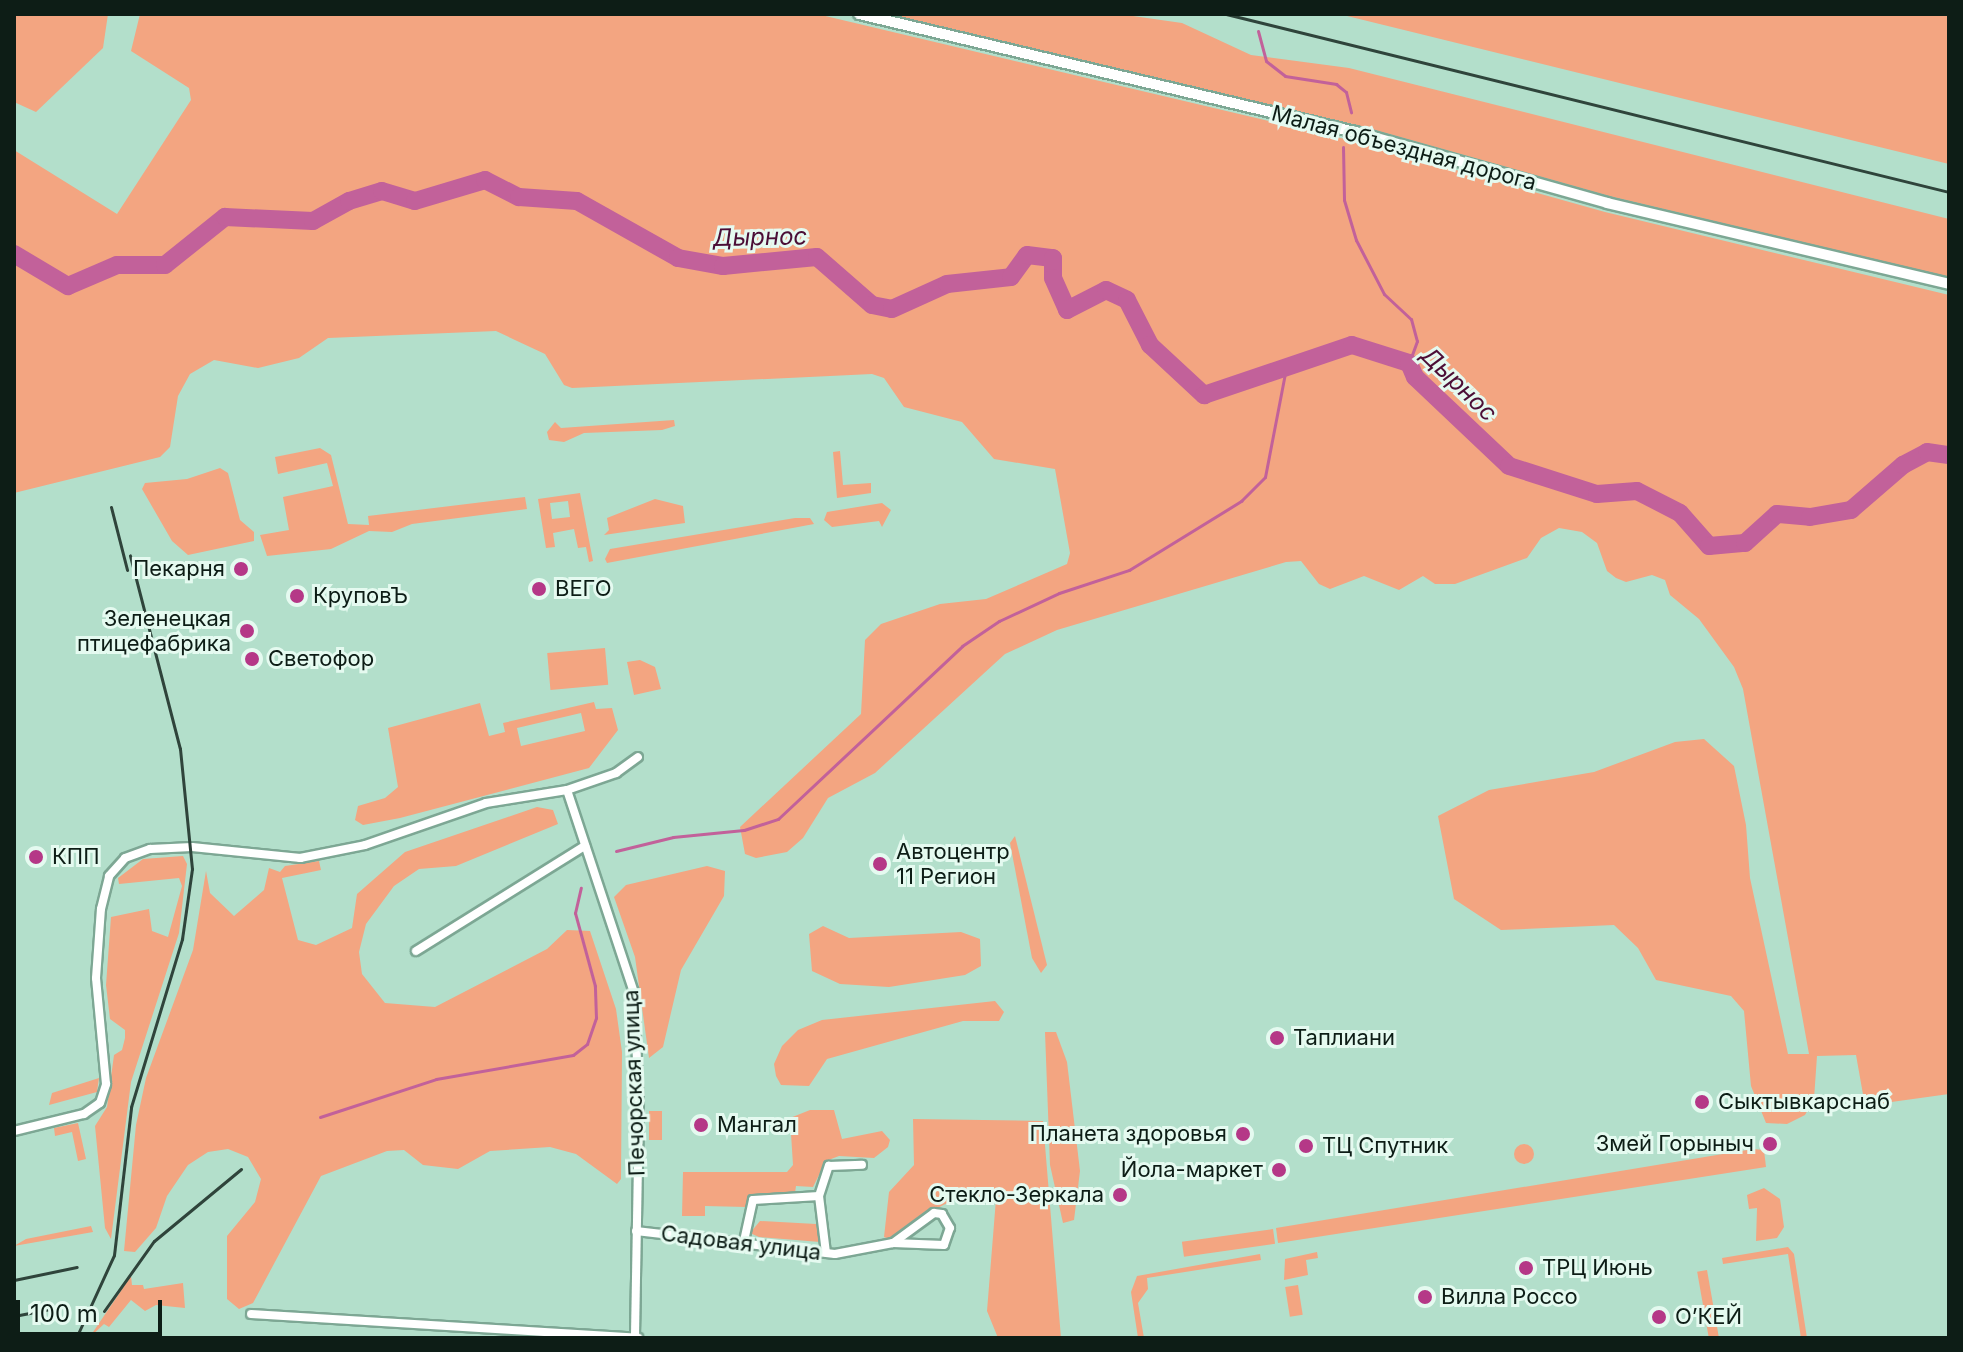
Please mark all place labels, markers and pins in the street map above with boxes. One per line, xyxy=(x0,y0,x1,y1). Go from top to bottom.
place label: Пекарня xyxy=(133,556,225,582)
marker: Пекарня xyxy=(232,560,250,578)
place label: ВЕГО xyxy=(555,576,612,602)
marker: ВЕГО xyxy=(530,580,548,598)
place label: КруповЪ xyxy=(313,583,408,609)
marker: КруповЪ xyxy=(288,587,306,605)
place label: Зеленецкая птицефабрика xyxy=(77,605,231,656)
marker: Зеленецкая птицефабрика xyxy=(238,622,256,640)
place label: Светофор xyxy=(268,646,374,672)
marker: Светофор xyxy=(243,650,261,668)
place label: Автоцентр 11 Регион xyxy=(896,838,1010,890)
place label: КПП xyxy=(52,844,99,870)
marker: КПП xyxy=(27,848,45,866)
marker: Автоцентр 11 Регион xyxy=(871,855,889,873)
place label: Таплиани xyxy=(1293,1025,1395,1051)
marker: Таплиани xyxy=(1268,1029,1286,1047)
place label: Сыктывкарснаб xyxy=(1718,1089,1890,1115)
marker: Сыктывкарснаб xyxy=(1693,1093,1711,1111)
place label: Мангал xyxy=(717,1112,797,1138)
marker: Мангал xyxy=(692,1116,710,1134)
place label: Планета здоровья xyxy=(1030,1121,1227,1147)
marker: Планета здоровья xyxy=(1234,1125,1252,1143)
place label: Змей Горыныч xyxy=(1596,1131,1754,1157)
place label: ТЦ Спутник xyxy=(1322,1133,1448,1159)
marker: Змей Горыныч xyxy=(1761,1135,1779,1153)
marker: ТЦ Спутник xyxy=(1297,1137,1315,1155)
place label: Йола-маркет xyxy=(1121,1157,1263,1183)
marker: Йола-маркет xyxy=(1270,1161,1288,1179)
place label: Стекло-Зеркала xyxy=(929,1182,1104,1208)
marker: Стекло-Зеркала xyxy=(1111,1186,1129,1204)
place label: ТРЦ Июнь xyxy=(1542,1255,1653,1281)
marker: ТРЦ Июнь xyxy=(1517,1259,1535,1277)
place label: Вилла Россо xyxy=(1441,1284,1578,1310)
marker: Вилла Россо xyxy=(1416,1288,1434,1306)
place label: О’КЕЙ xyxy=(1675,1304,1742,1330)
marker: О’КЕЙ xyxy=(1650,1308,1668,1326)

